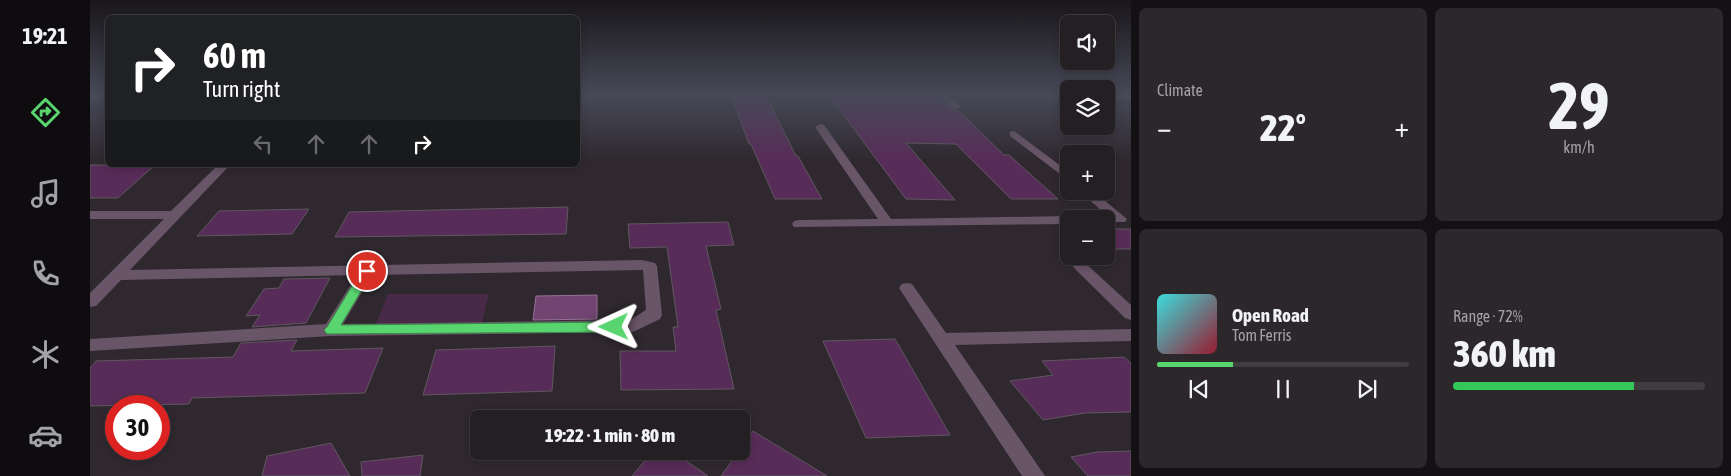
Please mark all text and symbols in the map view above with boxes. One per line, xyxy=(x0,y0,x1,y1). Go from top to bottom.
map controls xyxy=(1060,15,1115,265)
button: sound xyxy=(1060,15,1115,70)
text: 19:21 xyxy=(22,23,68,49)
icon: right xyxy=(120,35,185,100)
text: 60 m xyxy=(203,35,266,75)
text: 29 xyxy=(1548,68,1610,143)
text: Turn right xyxy=(203,76,280,102)
button: layers xyxy=(1060,80,1115,135)
text: Climate xyxy=(1157,81,1203,99)
icon: directions xyxy=(28,95,63,130)
text: 22° xyxy=(1260,106,1306,149)
text: − xyxy=(1157,111,1172,143)
text: + xyxy=(1394,111,1409,143)
icon: left xyxy=(249,130,277,158)
icon: ahead xyxy=(302,130,330,158)
icon: ahead xyxy=(355,130,383,158)
icon: right xyxy=(408,130,436,158)
text: km/h xyxy=(1563,138,1595,156)
button: + xyxy=(1060,145,1115,200)
icon: music xyxy=(28,176,63,211)
button: − xyxy=(1060,210,1115,265)
pin xyxy=(346,250,388,292)
icon: phone xyxy=(28,256,63,291)
icon: arrive xyxy=(353,257,381,285)
position arrow xyxy=(587,300,639,352)
text: Open Road xyxy=(1232,304,1309,326)
text: Range · 72% xyxy=(1453,307,1523,325)
text: Tom Ferris xyxy=(1232,326,1291,344)
text: 360 km xyxy=(1453,332,1556,375)
icon: climate xyxy=(28,337,63,372)
icon: previous xyxy=(1185,375,1213,403)
icon: pause xyxy=(1269,375,1297,403)
icon: next xyxy=(1353,375,1381,403)
speed limit sign: 30 xyxy=(105,395,170,460)
icon: car xyxy=(28,418,63,453)
text: 19:22 · 1 min · 80 m xyxy=(545,424,675,446)

